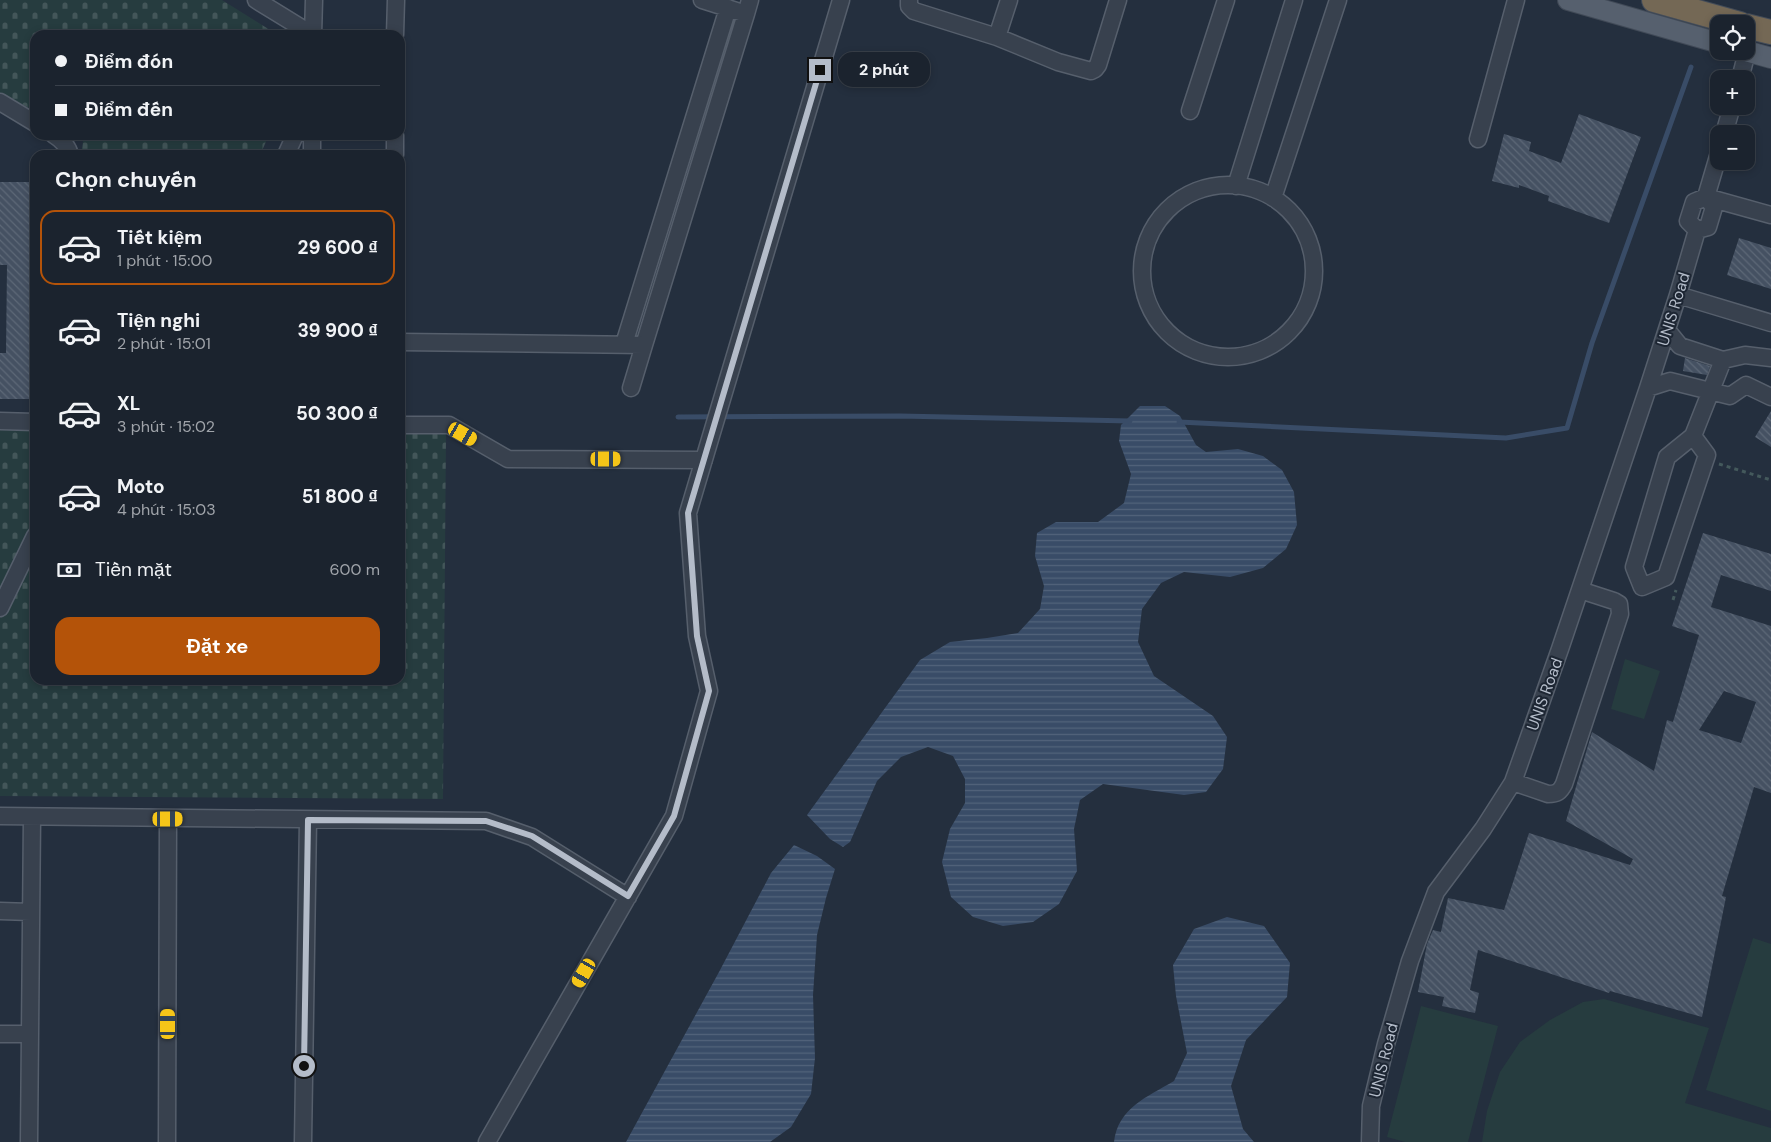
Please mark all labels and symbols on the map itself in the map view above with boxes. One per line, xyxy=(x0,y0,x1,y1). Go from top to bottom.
callout: 2 phút xyxy=(838,52,930,88)
route end xyxy=(809,59,831,81)
street label: UNIS Road xyxy=(1652,270,1695,349)
car xyxy=(446,420,479,448)
car xyxy=(591,452,621,467)
street label: UNIS Road xyxy=(1522,655,1567,734)
car xyxy=(153,812,183,827)
car xyxy=(570,956,597,990)
car xyxy=(160,1009,175,1039)
street label: UNIS Road xyxy=(1364,1021,1403,1100)
route start xyxy=(293,1055,315,1077)

